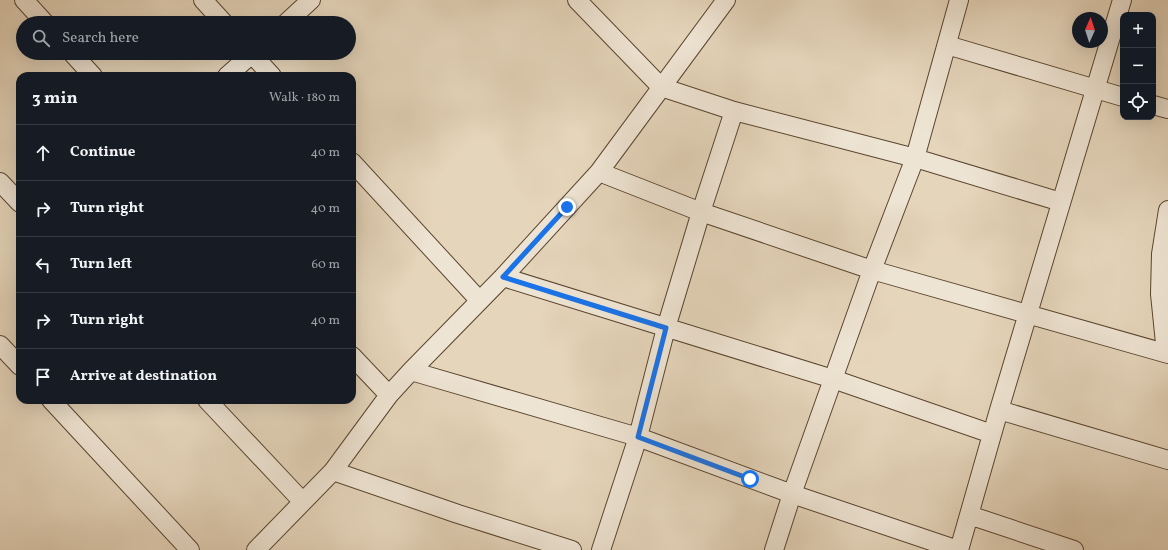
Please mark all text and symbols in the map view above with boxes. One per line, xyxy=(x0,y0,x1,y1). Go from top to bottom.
north arrow xyxy=(1072,12,1108,48)
map controls xyxy=(1120,12,1156,120)
button: + xyxy=(1120,12,1156,48)
search box xyxy=(16,16,356,60)
icon: search xyxy=(30,27,52,49)
text: Search here xyxy=(62,28,139,49)
button: − xyxy=(1120,48,1156,84)
button: locate xyxy=(1120,84,1156,120)
text: 3 min xyxy=(32,87,78,110)
text: Walk · 180 m xyxy=(269,89,340,107)
icon: ahead xyxy=(32,142,54,164)
text: Continue xyxy=(70,142,135,163)
text: 40 m xyxy=(311,144,340,162)
icon: right xyxy=(32,198,54,220)
text: Turn right xyxy=(70,198,144,219)
route end xyxy=(558,198,576,216)
text: 40 m xyxy=(311,200,340,218)
icon: left xyxy=(32,254,54,276)
text: Turn left xyxy=(70,254,132,275)
text: 60 m xyxy=(312,256,340,274)
icon: right xyxy=(32,310,54,332)
text: Turn right xyxy=(70,310,144,331)
text: 40 m xyxy=(311,312,340,330)
icon: arrive xyxy=(32,366,54,388)
text: Arrive at destination xyxy=(70,366,217,387)
route start xyxy=(741,470,759,488)

